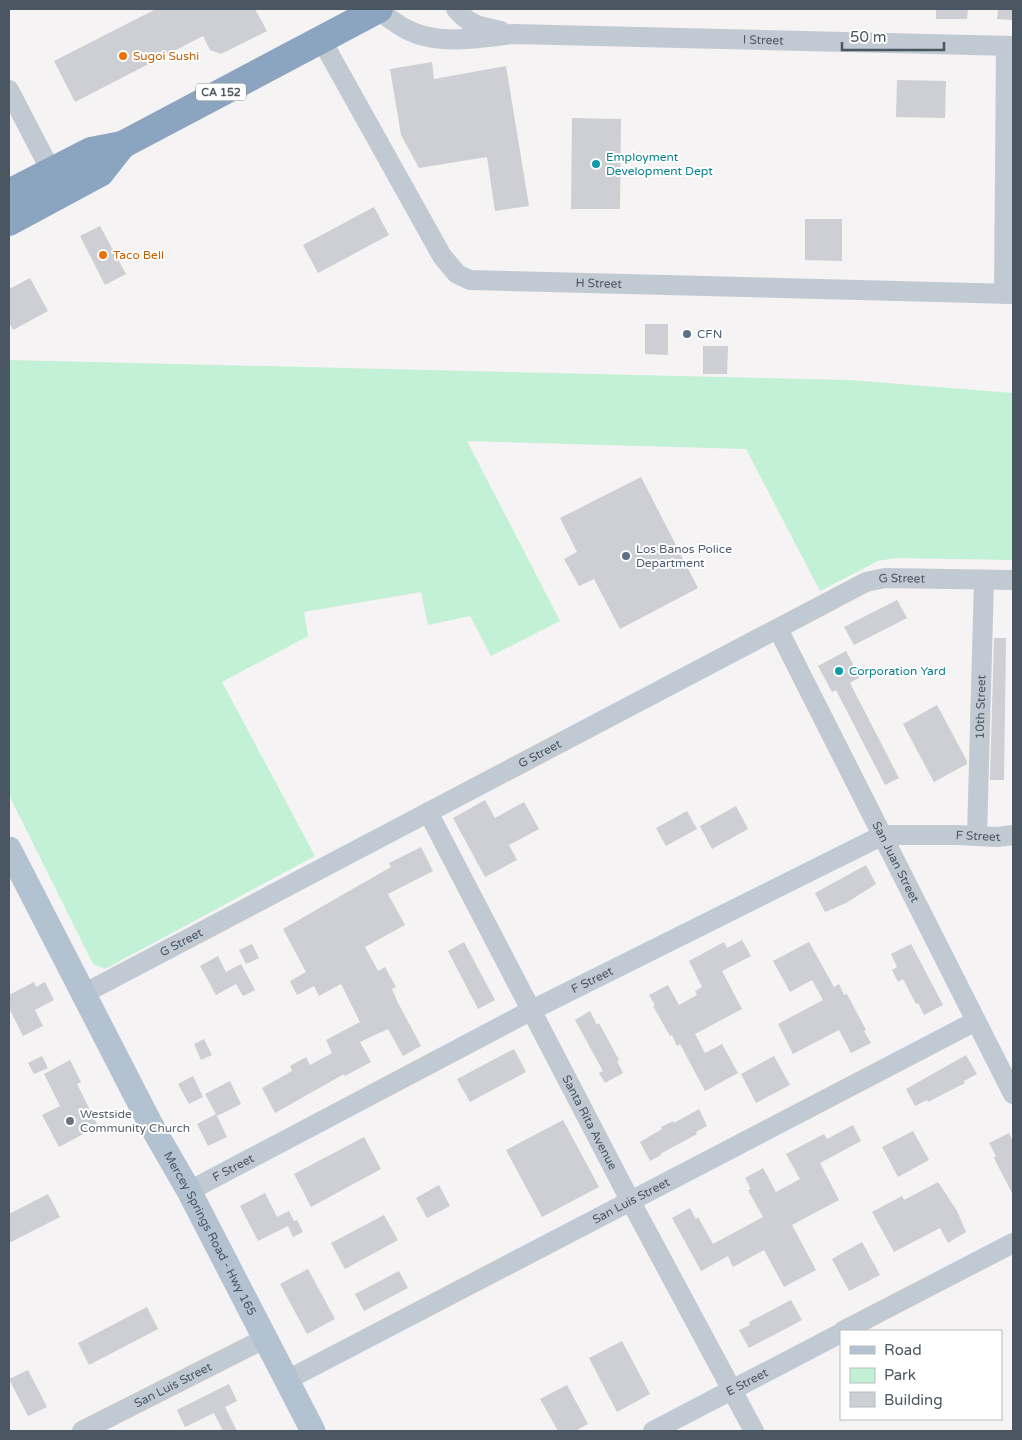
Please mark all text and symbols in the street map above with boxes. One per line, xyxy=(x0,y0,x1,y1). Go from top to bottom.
scale bar xyxy=(842,20,944,52)
text: 50 m xyxy=(850,28,887,46)
street label: I Street xyxy=(743,33,784,48)
place label: Sugoi Sushi xyxy=(133,49,199,63)
marker: Sugoi Sushi xyxy=(117,50,129,62)
road number: CA 152 xyxy=(196,84,246,100)
place label: Employment Development Dept xyxy=(606,150,713,178)
marker: Employment Development Dept xyxy=(590,158,602,170)
place label: Taco Bell xyxy=(113,248,164,262)
marker: Taco Bell xyxy=(97,249,109,261)
street label: H Street xyxy=(575,276,623,291)
place label: CFN xyxy=(697,327,722,341)
marker: CFN xyxy=(681,328,693,340)
place label: Los Banos Police Department xyxy=(636,542,732,570)
marker: Los Banos Police Department xyxy=(620,550,632,562)
street label: G Street xyxy=(877,571,926,586)
place label: Corporation Yard xyxy=(849,664,946,678)
marker: Corporation Yard xyxy=(833,665,845,677)
street label: 10th Street xyxy=(973,674,988,739)
street label: G Street xyxy=(516,736,564,771)
street label: San Juan Street xyxy=(869,819,922,905)
street label: F Street xyxy=(955,828,1002,844)
street label: G Street xyxy=(157,925,205,959)
street label: F Street xyxy=(569,964,616,996)
street label: Santa Rita Avenue xyxy=(559,1073,620,1172)
place label: Westside Community Church xyxy=(80,1107,190,1135)
marker: Westside Community Church xyxy=(64,1115,76,1127)
street label: Mercey Springs Road - Hwy 165 xyxy=(161,1149,259,1318)
street label: F Street xyxy=(210,1151,257,1184)
street label: San Luis Street xyxy=(590,1175,672,1227)
legend xyxy=(840,1330,1002,1420)
text: Road xyxy=(884,1341,922,1359)
street label: San Luis Street xyxy=(132,1359,215,1410)
street label: E Street xyxy=(724,1365,771,1399)
text: Park xyxy=(884,1366,916,1384)
text: Building xyxy=(884,1391,943,1409)

